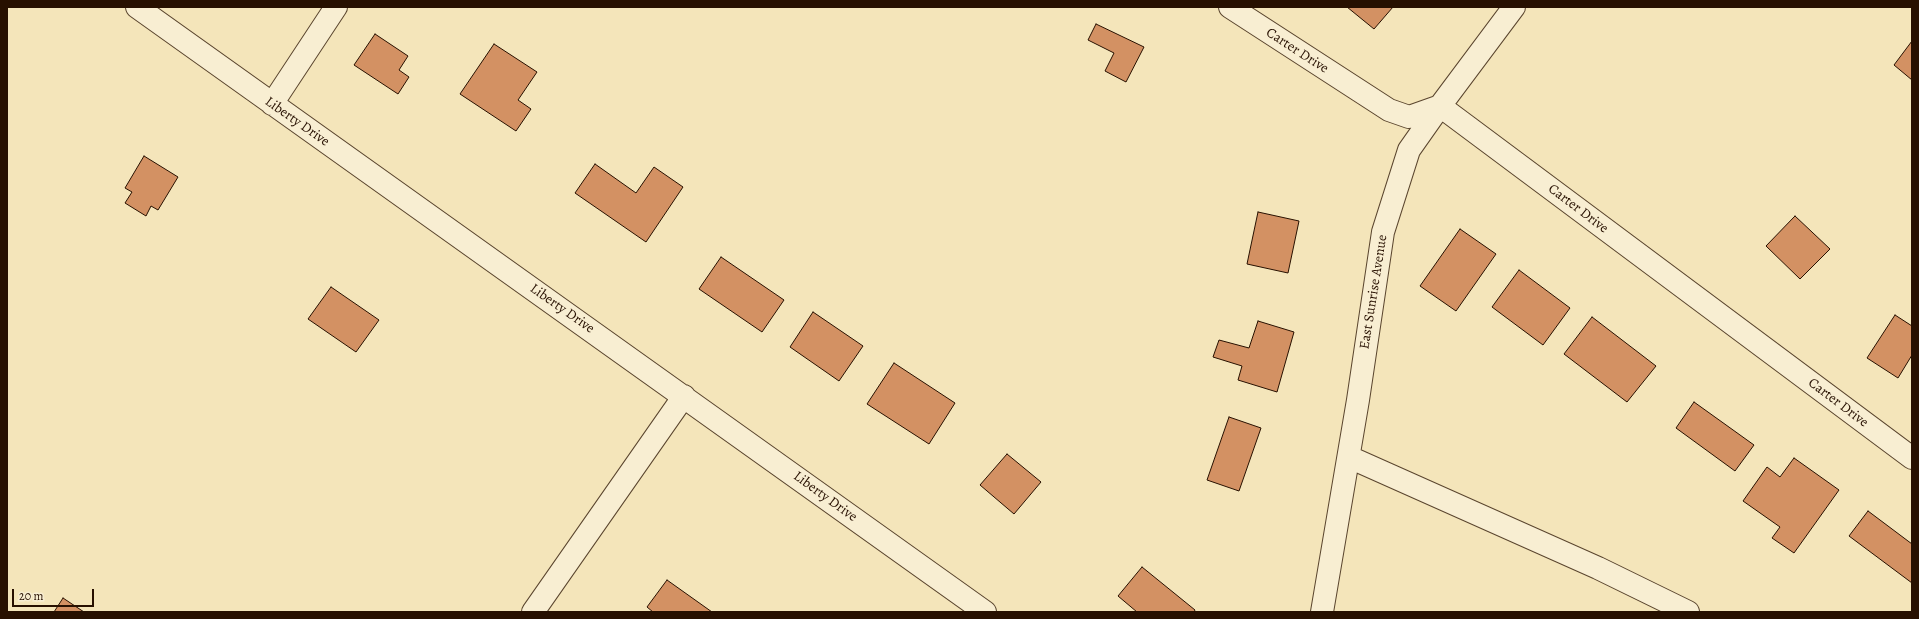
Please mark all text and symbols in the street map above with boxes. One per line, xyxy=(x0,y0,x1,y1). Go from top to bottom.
street label: Carter Drive xyxy=(1263,25,1331,77)
street label: Liberty Drive xyxy=(262,94,332,150)
street label: Carter Drive xyxy=(1545,181,1611,237)
street label: East Sunrise Avenue xyxy=(1357,233,1391,351)
street label: Liberty Drive xyxy=(527,281,597,337)
street label: Carter Drive xyxy=(1805,375,1871,431)
street label: Liberty Drive xyxy=(790,468,860,526)
scale bar xyxy=(14,581,96,607)
text: 20 m xyxy=(19,588,43,604)

